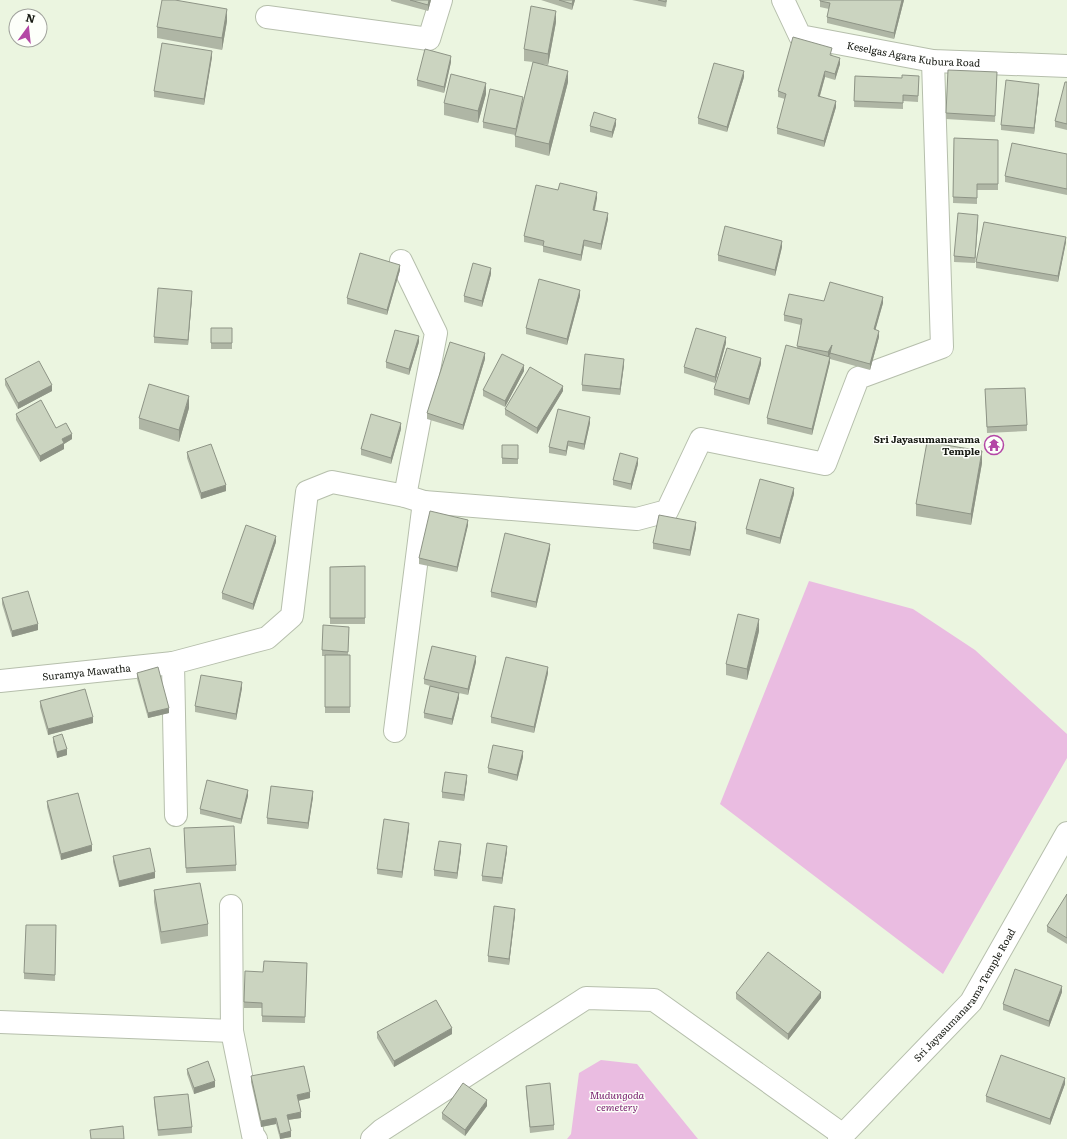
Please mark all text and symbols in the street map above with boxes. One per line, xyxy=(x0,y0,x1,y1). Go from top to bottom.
north arrow xyxy=(8,8,48,48)
text: N xyxy=(24,8,37,26)
street label: Keselgas Agara Kubura Road xyxy=(846,37,981,70)
place label: Sri Jayasumanarama Temple xyxy=(874,431,980,458)
temple icon: Sri Jayasumanarama Temple xyxy=(983,434,1005,456)
street label: Suramya Mawatha xyxy=(41,659,132,684)
street label: Sri Jayasumanarama Temple Road xyxy=(910,925,1018,1065)
park label: Mudungoda cemetery xyxy=(590,1087,645,1114)

